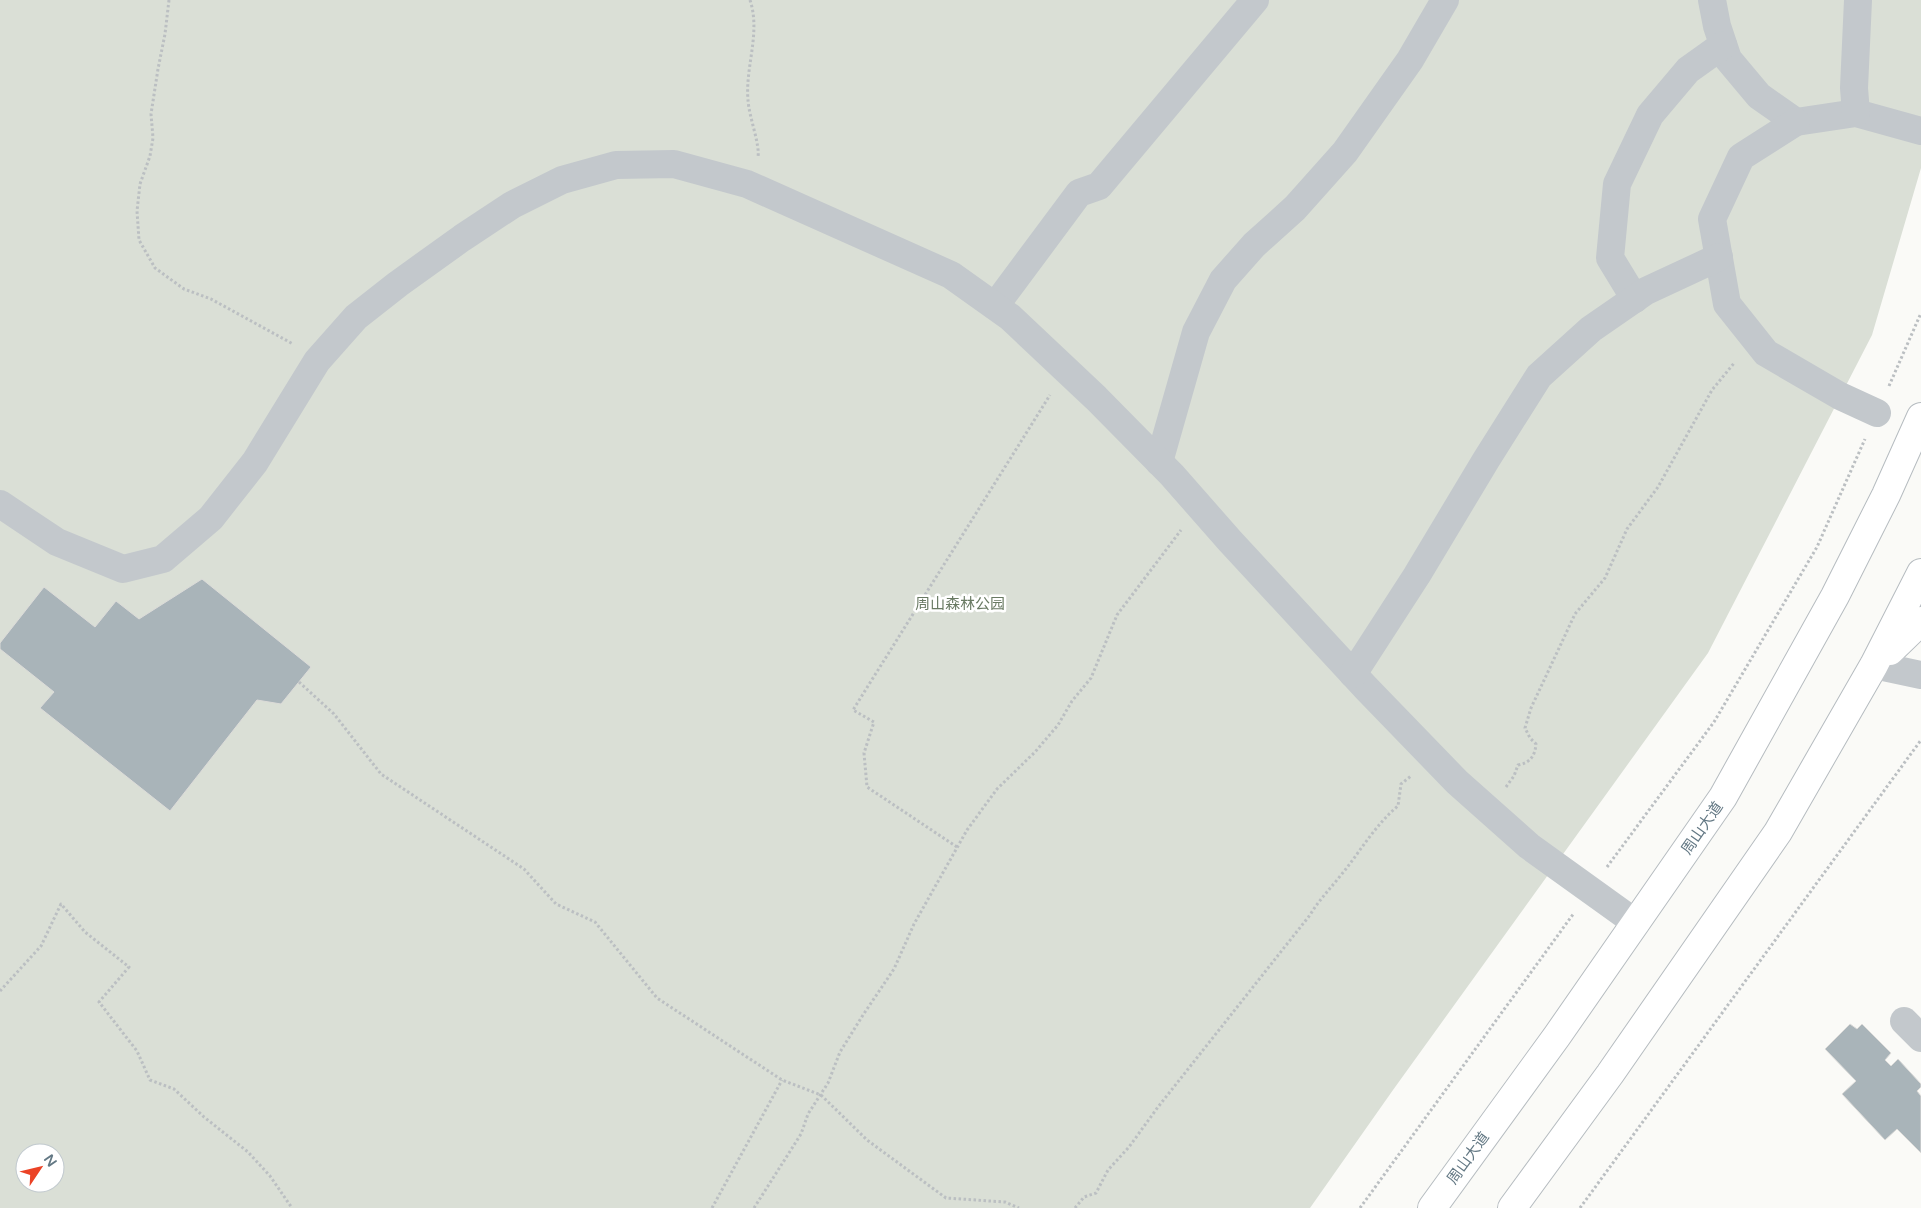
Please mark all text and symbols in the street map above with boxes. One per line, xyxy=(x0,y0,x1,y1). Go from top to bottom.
park label: 周山森林公园 xyxy=(915,595,1005,613)
street label: 周山大道 xyxy=(1677,798,1727,858)
street label: 周山大道 xyxy=(1443,1128,1493,1188)
north arrow xyxy=(15,1143,65,1193)
text: N xyxy=(40,1151,60,1170)

